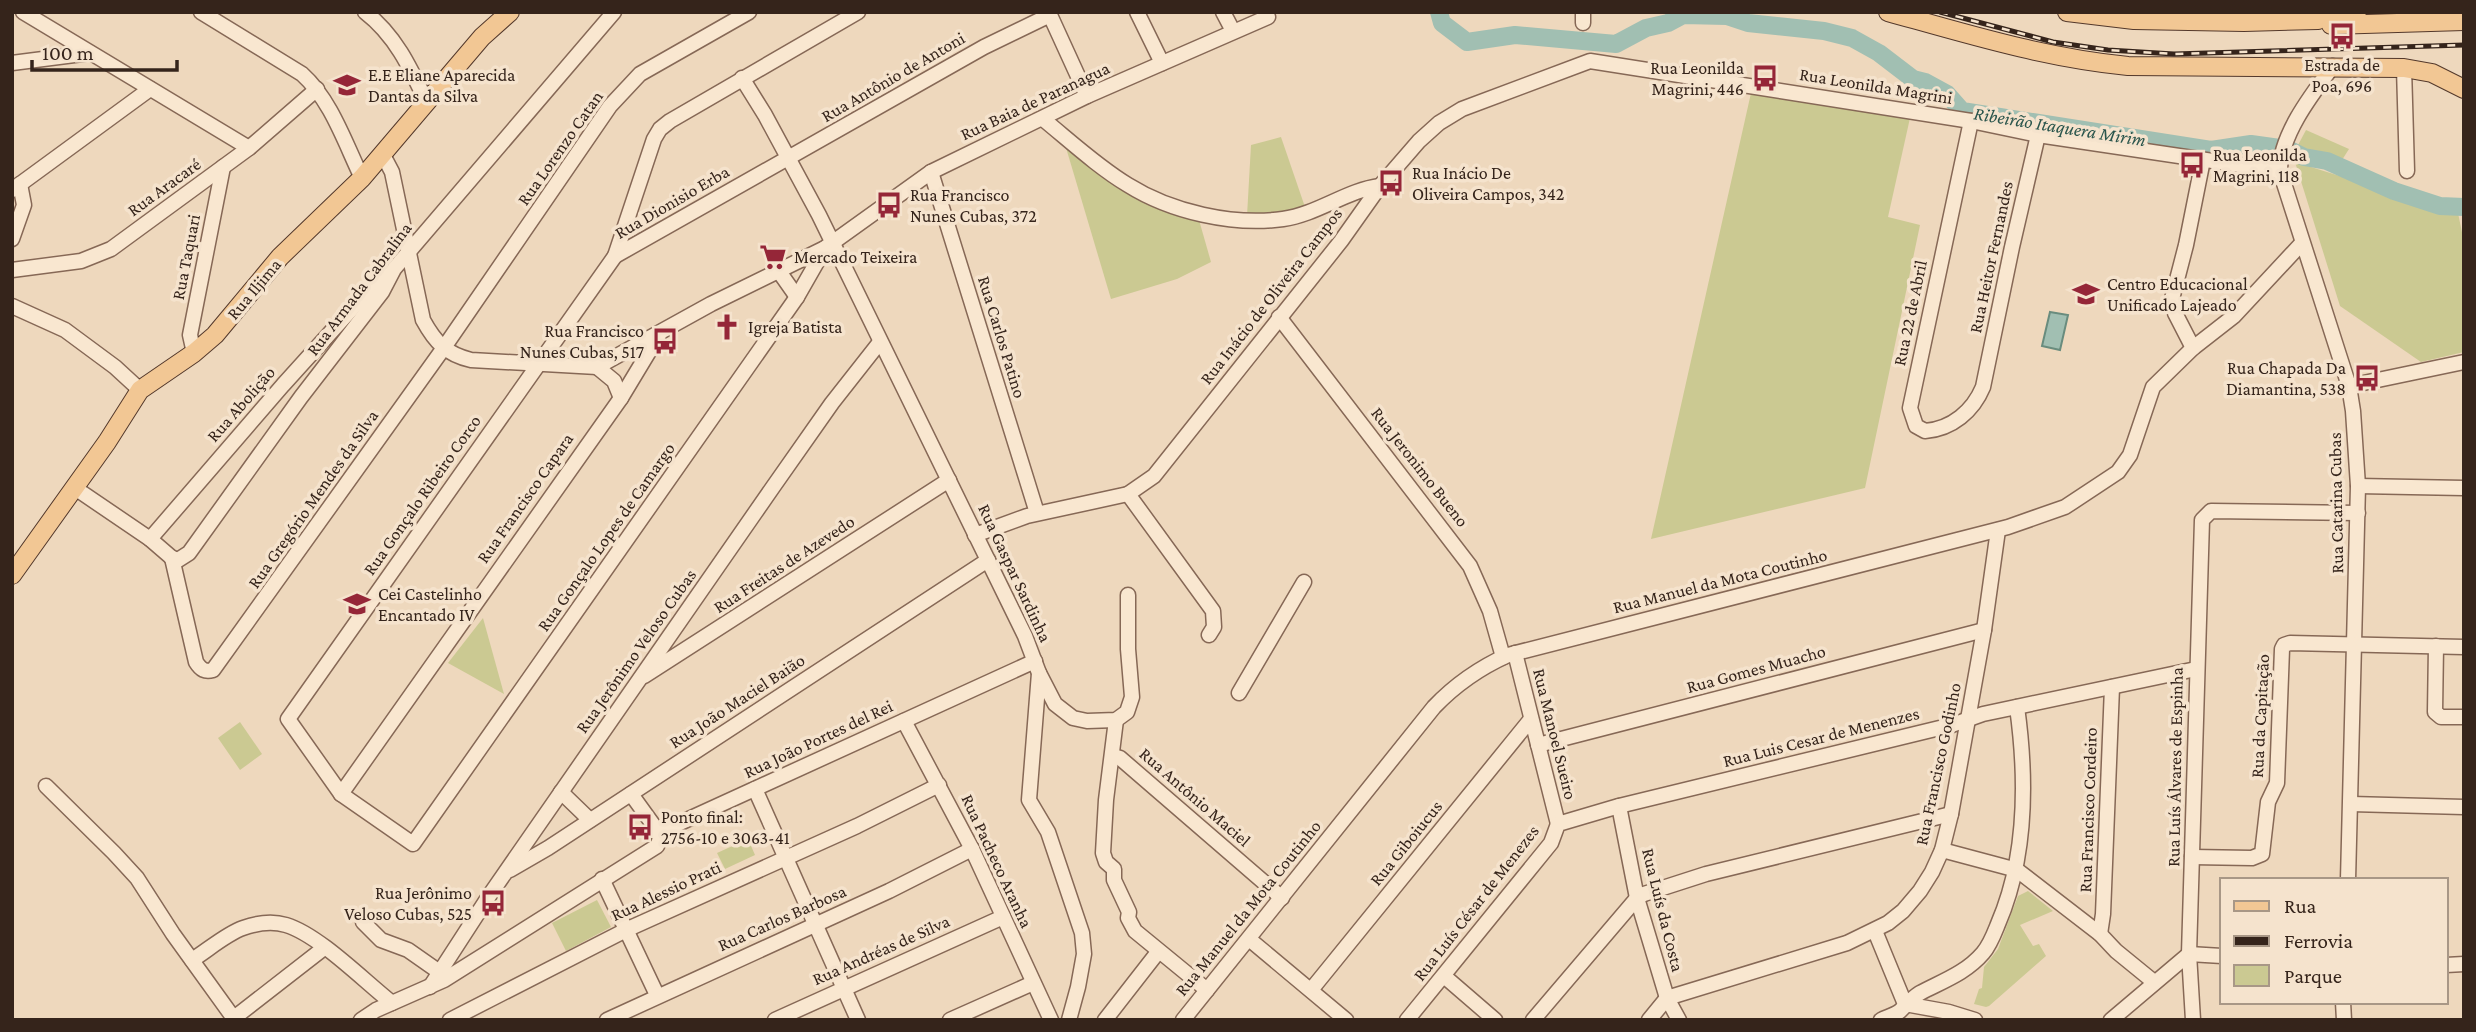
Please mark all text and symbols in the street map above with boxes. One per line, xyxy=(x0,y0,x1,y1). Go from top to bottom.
bus stop icon: Estrada de Poa, 696 xyxy=(2327,21,2357,51)
scale bar xyxy=(32,28,177,72)
street label: Rua Antônio de Antoni xyxy=(818,28,968,126)
text: 100 m xyxy=(42,41,94,65)
place label: Estrada de Poa, 696 xyxy=(2304,55,2380,96)
street label: Rua Baia de Paranagua xyxy=(957,58,1113,144)
place label: Rua Leonilda Magrini, 446 xyxy=(1650,58,1744,99)
bus stop icon: Rua Leonilda Magrini, 446 xyxy=(1750,63,1780,93)
street label: Rua Leonilda Magrini xyxy=(1798,64,1954,108)
place label: E.E Eliane Aparecida Dantas da Silva xyxy=(368,65,515,106)
school or university icon: E.E Eliane Aparecida Dantas da Silva xyxy=(332,70,362,100)
street label: Rua Lorenzo Catan xyxy=(513,87,607,209)
water label: Ribeirão Itaquera Mirim xyxy=(1972,103,2148,150)
place label: Rua Leonilda Magrini, 118 xyxy=(2213,145,2307,186)
bus stop icon: Rua Leonilda Magrini, 118 xyxy=(2177,150,2207,180)
street label: Rua Aracaré xyxy=(124,154,204,220)
street label: Rua Dionisio Erba xyxy=(611,161,733,243)
place label: Rua Inácio De Oliveira Campos, 342 xyxy=(1412,163,1564,204)
bus stop icon: Rua Inácio De Oliveira Campos, 342 xyxy=(1376,168,1406,198)
street label: Rua Heitor Fernandes xyxy=(1965,179,2017,335)
place label: Rua Francisco Nunes Cubas, 372 xyxy=(910,185,1037,226)
bus stop icon: Rua Francisco Nunes Cubas, 372 xyxy=(874,190,904,220)
street label: Rua Inácio de Oliveira Campos xyxy=(1196,204,1346,388)
street label: Rua Taquari xyxy=(168,212,204,301)
street label: Rua Armada Cabralina xyxy=(302,218,416,360)
supermarket icon: Mercado Teixeira xyxy=(758,242,788,272)
place label: Mercado Teixeira xyxy=(794,247,917,267)
street label: Rua Iljima xyxy=(223,255,286,324)
street label: Rua 22 de Abril xyxy=(1889,258,1931,368)
street label: Rua Carlos Patino xyxy=(974,274,1030,401)
place label: Centro Educacional Unificado Lajeado xyxy=(2107,274,2248,316)
school or university icon: Centro Educacional Unificado Lajeado xyxy=(2071,279,2101,309)
church icon: Igreja Batista xyxy=(712,312,742,342)
place label: Igreja Batista xyxy=(748,317,842,338)
place label: Rua Francisco Nunes Cubas, 517 xyxy=(520,321,644,362)
bus stop icon: Rua Francisco Nunes Cubas, 517 xyxy=(650,326,680,356)
place label: Rua Chapada Da Diamantina, 538 xyxy=(2226,358,2346,399)
street label: Rua Abolição xyxy=(203,362,279,446)
bus stop icon: Rua Chapada Da Diamantina, 538 xyxy=(2352,363,2382,393)
street label: Rua Jeronimo Bueno xyxy=(1367,403,1473,531)
street label: Rua Gregório Mendes da Silva xyxy=(244,406,382,592)
street label: Rua Gonçalo Ribeiro Corco xyxy=(359,411,485,579)
street label: Rua Francisco Capara xyxy=(473,429,577,567)
street label: Rua Catarina Cubas xyxy=(2325,432,2347,574)
street label: Rua Gonçalo Lopes de Camargo xyxy=(533,439,679,635)
street label: Rua Gaspar Sardinha xyxy=(974,501,1056,645)
street label: Rua Freitas de Azevedo xyxy=(710,511,858,617)
street label: Rua Manuel da Mota Coutinho xyxy=(1611,545,1829,617)
street label: Rua Jerônimo Veloso Cubas xyxy=(572,565,700,737)
place label: Cei Castelinho Encantado IV xyxy=(378,584,482,625)
school or university icon: Cei Castelinho Encantado IV xyxy=(342,589,372,619)
street label: Rua Gomes Muacho xyxy=(1684,641,1828,697)
street label: Rua João Maciel Baião xyxy=(665,650,809,752)
street label: Rua da Capitação xyxy=(2247,653,2273,779)
street label: Rua Manoel Sueiro xyxy=(1529,666,1581,802)
street label: Rua Luís Álvares de Espinha xyxy=(2163,667,2187,867)
street label: Rua Francisco Godinho xyxy=(1911,681,1965,847)
street label: Rua João Portes del Rei xyxy=(740,696,896,782)
street label: Rua Luis Cesar de Menenzes xyxy=(1721,703,1921,771)
street label: Rua Francisco Cordeiro xyxy=(2075,727,2101,893)
street label: Rua Antônio Maciel xyxy=(1135,743,1255,851)
street label: Rua Pacheco Aranha xyxy=(957,791,1037,931)
street label: Rua Giboiucus xyxy=(1366,796,1446,890)
place label: Ponto final: 2756-10 e 3063-41 xyxy=(661,807,790,848)
bus stop icon: Ponto final: 2756-10 e 3063-41 xyxy=(625,812,655,842)
street label: Rua Manuel da Mota Coutinho xyxy=(1171,816,1325,1000)
street label: Rua Luís César de Menezes xyxy=(1409,821,1543,985)
street label: Rua Luís da Costa xyxy=(1638,846,1688,974)
street label: Rua Alessio Prati xyxy=(608,857,724,925)
legend xyxy=(2220,878,2448,1004)
street label: Rua Carlos Barbosa xyxy=(715,881,849,955)
place label: Rua Jerônimo Veloso Cubas, 525 xyxy=(344,883,472,924)
bus stop icon: Rua Jerônimo Veloso Cubas, 525 xyxy=(478,888,508,918)
text: Rua xyxy=(2284,894,2317,918)
street label: Rua Andréas de Silva xyxy=(809,911,953,989)
text: Ferrovia xyxy=(2284,929,2353,953)
text: Parque xyxy=(2284,964,2342,988)

